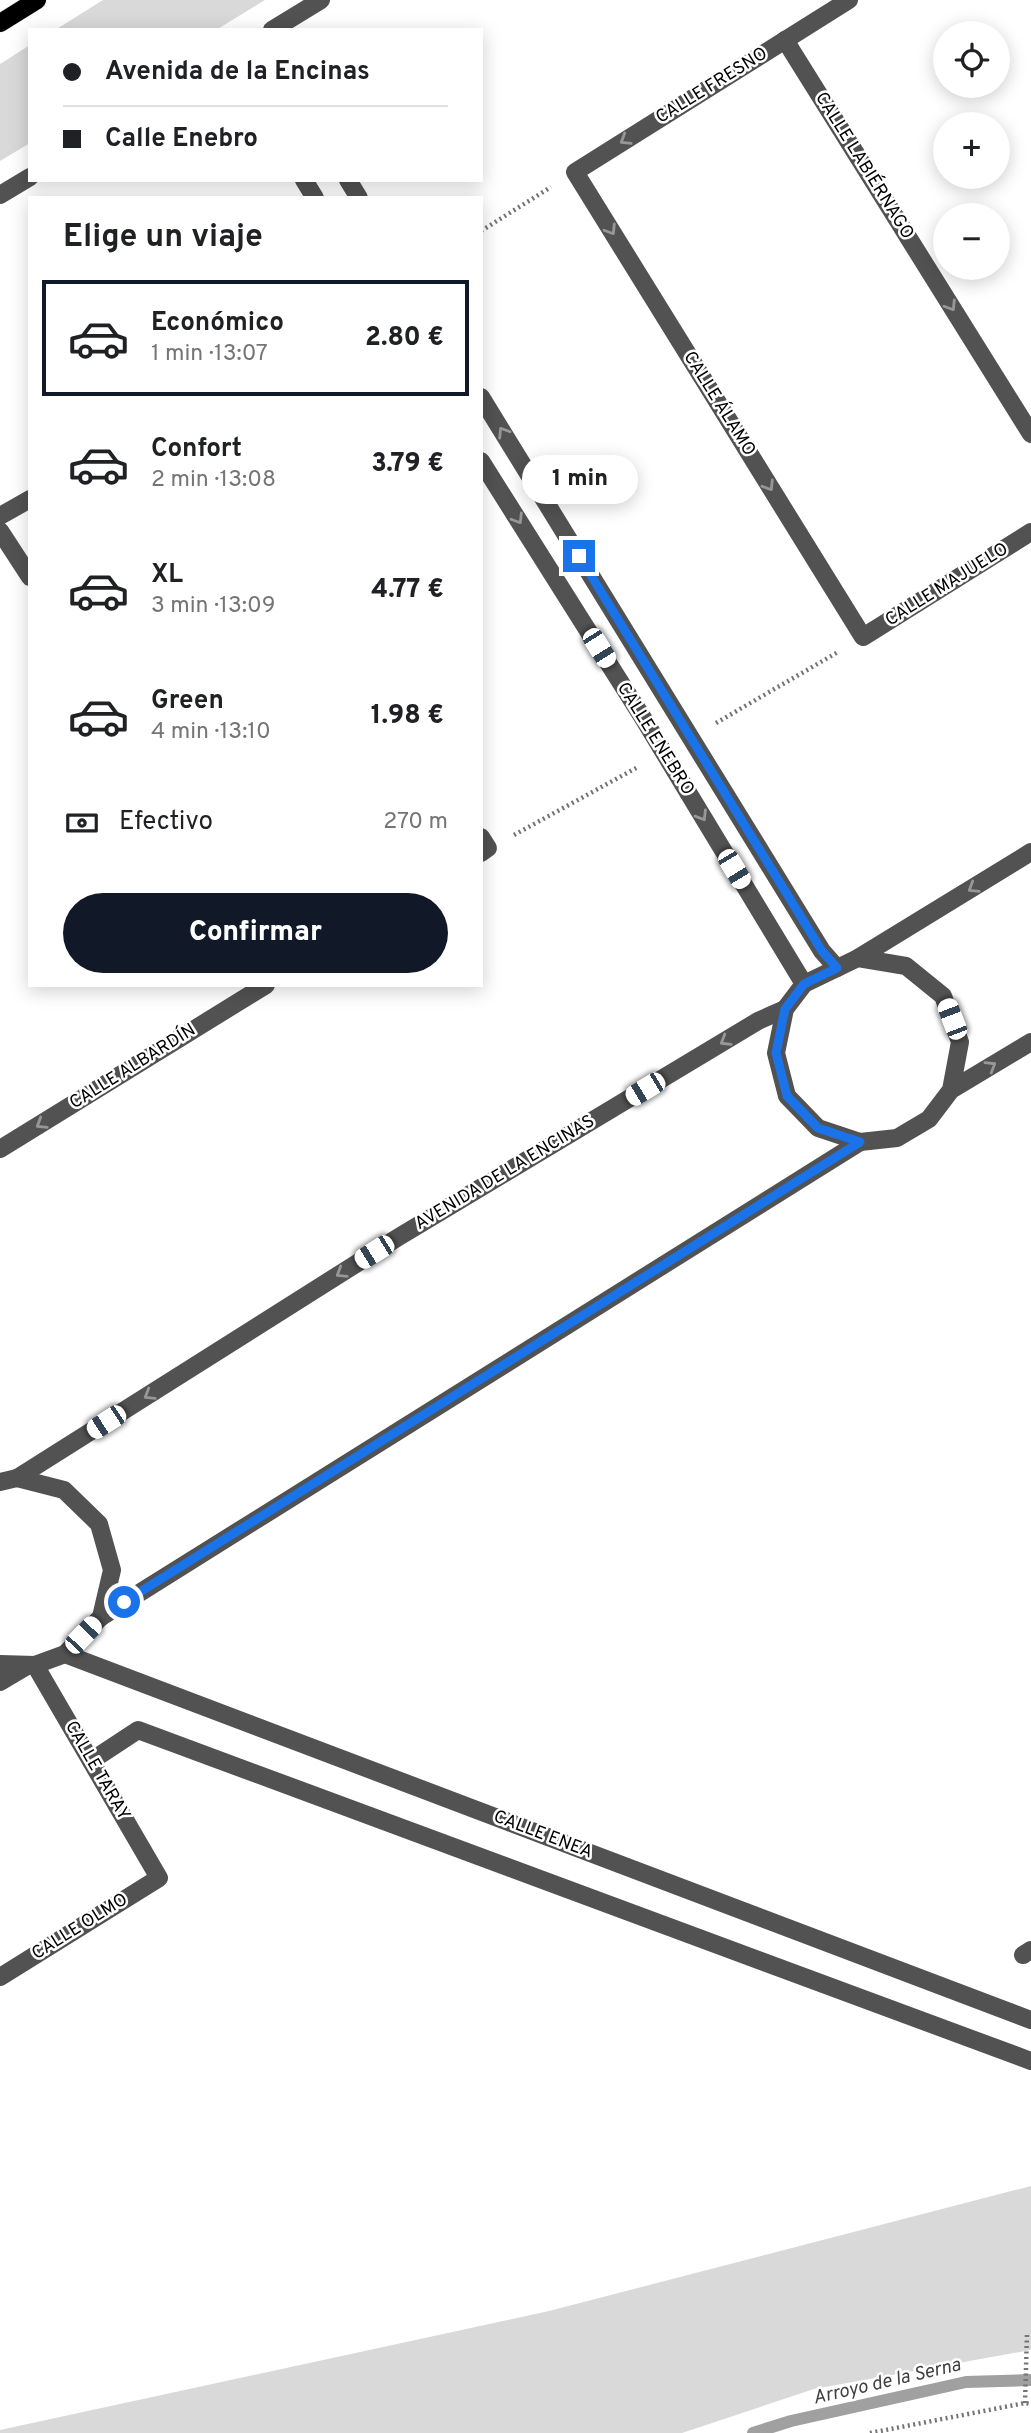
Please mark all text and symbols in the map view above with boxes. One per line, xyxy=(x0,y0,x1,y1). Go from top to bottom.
map controls xyxy=(933,21,1010,280)
button: locate xyxy=(933,21,1010,98)
street label: CALLE FRESNO xyxy=(652,42,772,130)
text: Avenida de la Encinas xyxy=(105,56,370,89)
street label: CALLE LABIÉRNAGO xyxy=(809,87,920,244)
button: + xyxy=(933,112,1010,189)
text: Calle Enebro xyxy=(105,123,258,156)
one-way arrow xyxy=(620,132,633,145)
button: − xyxy=(933,203,1010,280)
text: Elige un viaje xyxy=(63,218,263,258)
one-way arrow xyxy=(603,222,616,235)
one-way arrow xyxy=(943,298,956,311)
icon: car xyxy=(67,307,130,370)
text: Económico xyxy=(151,307,284,340)
text: 2.80 € xyxy=(365,322,444,355)
text: 1 min · 13:07 xyxy=(151,340,268,369)
street label: CALLE ÁLAMO xyxy=(678,346,762,461)
one-way arrow xyxy=(499,427,512,440)
icon: car xyxy=(67,433,130,496)
text: Confort xyxy=(151,433,242,466)
text: 3.79 € xyxy=(371,448,444,481)
callout: 1 min xyxy=(521,454,637,504)
text: 1 min xyxy=(552,465,608,494)
text: 2 min · 13:08 xyxy=(151,466,276,495)
one-way arrow xyxy=(761,478,774,491)
one-way arrow xyxy=(509,511,522,524)
street label: CALLE MAJUELO xyxy=(881,538,1013,632)
route end xyxy=(563,540,595,572)
icon: car xyxy=(67,559,130,622)
text: XL xyxy=(151,559,183,592)
text: 4.77 € xyxy=(371,574,444,607)
text: 3 min · 13:09 xyxy=(151,592,275,621)
car xyxy=(579,625,620,671)
street label: CALLE ENEBRO xyxy=(611,678,699,800)
icon: car xyxy=(67,685,130,748)
text: Green xyxy=(151,685,224,718)
text: 1.98 € xyxy=(371,700,444,733)
text: 4 min · 13:10 xyxy=(151,718,271,747)
icon: cash xyxy=(63,804,101,842)
text: Efectivo xyxy=(119,806,213,839)
text: 270 m xyxy=(383,808,448,837)
one-way arrow xyxy=(694,809,707,822)
car xyxy=(715,846,754,892)
one-way arrow xyxy=(967,879,980,892)
button: Confirmar xyxy=(63,893,448,973)
car xyxy=(935,996,970,1042)
street label: CALLE ALBARDÍN xyxy=(65,1017,200,1115)
one-way arrow xyxy=(719,1033,732,1046)
one-way arrow xyxy=(984,1061,997,1074)
car xyxy=(622,1069,669,1109)
street label: AVENIDA DE LA ENCINAS xyxy=(411,1110,599,1236)
one-way arrow xyxy=(35,1115,48,1128)
car xyxy=(351,1232,398,1272)
one-way arrow xyxy=(336,1265,349,1278)
one-way arrow xyxy=(144,1386,157,1399)
car xyxy=(83,1402,130,1442)
route start xyxy=(108,1586,140,1618)
car xyxy=(61,1613,106,1657)
street label: CALLE TARAY xyxy=(59,1717,135,1825)
street label: CALLE ENEA xyxy=(490,1805,596,1865)
street label: CALLE OLMO xyxy=(28,1888,132,1966)
water label: Arroyo de la Serna xyxy=(811,2353,963,2411)

